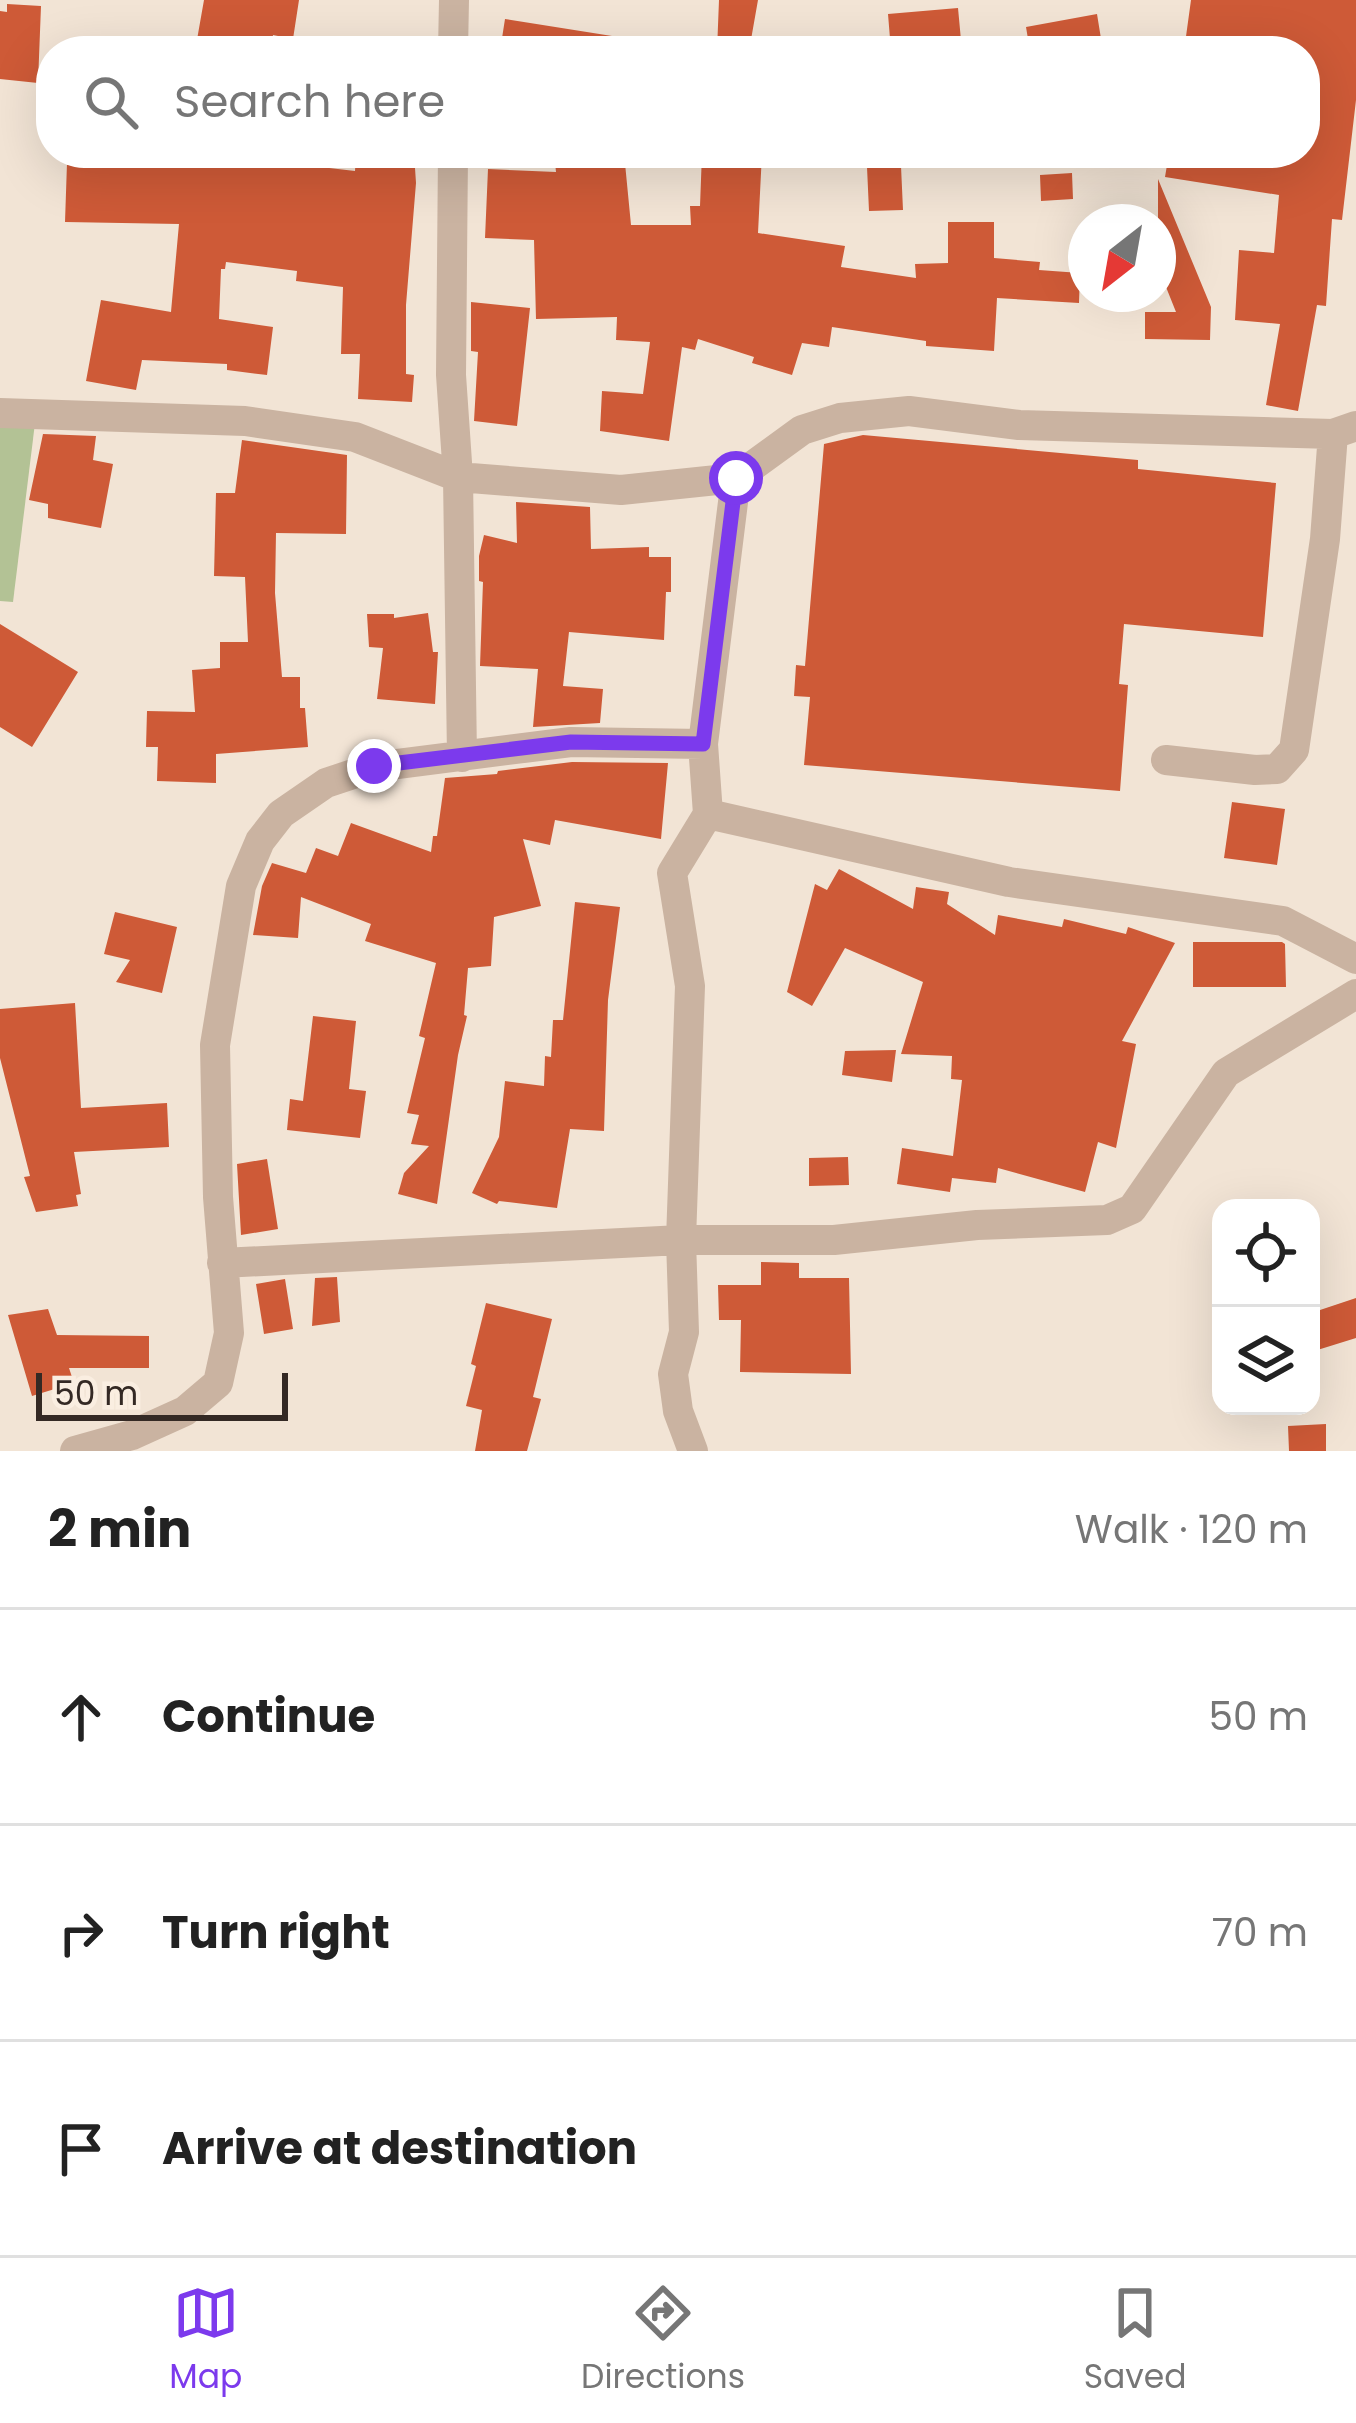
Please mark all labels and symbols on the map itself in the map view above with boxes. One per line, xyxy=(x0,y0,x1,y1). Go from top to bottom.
north arrow xyxy=(1068,204,1176,312)
route start xyxy=(709,451,763,505)
route end xyxy=(347,739,401,793)
scale bar xyxy=(36,1367,288,1420)

